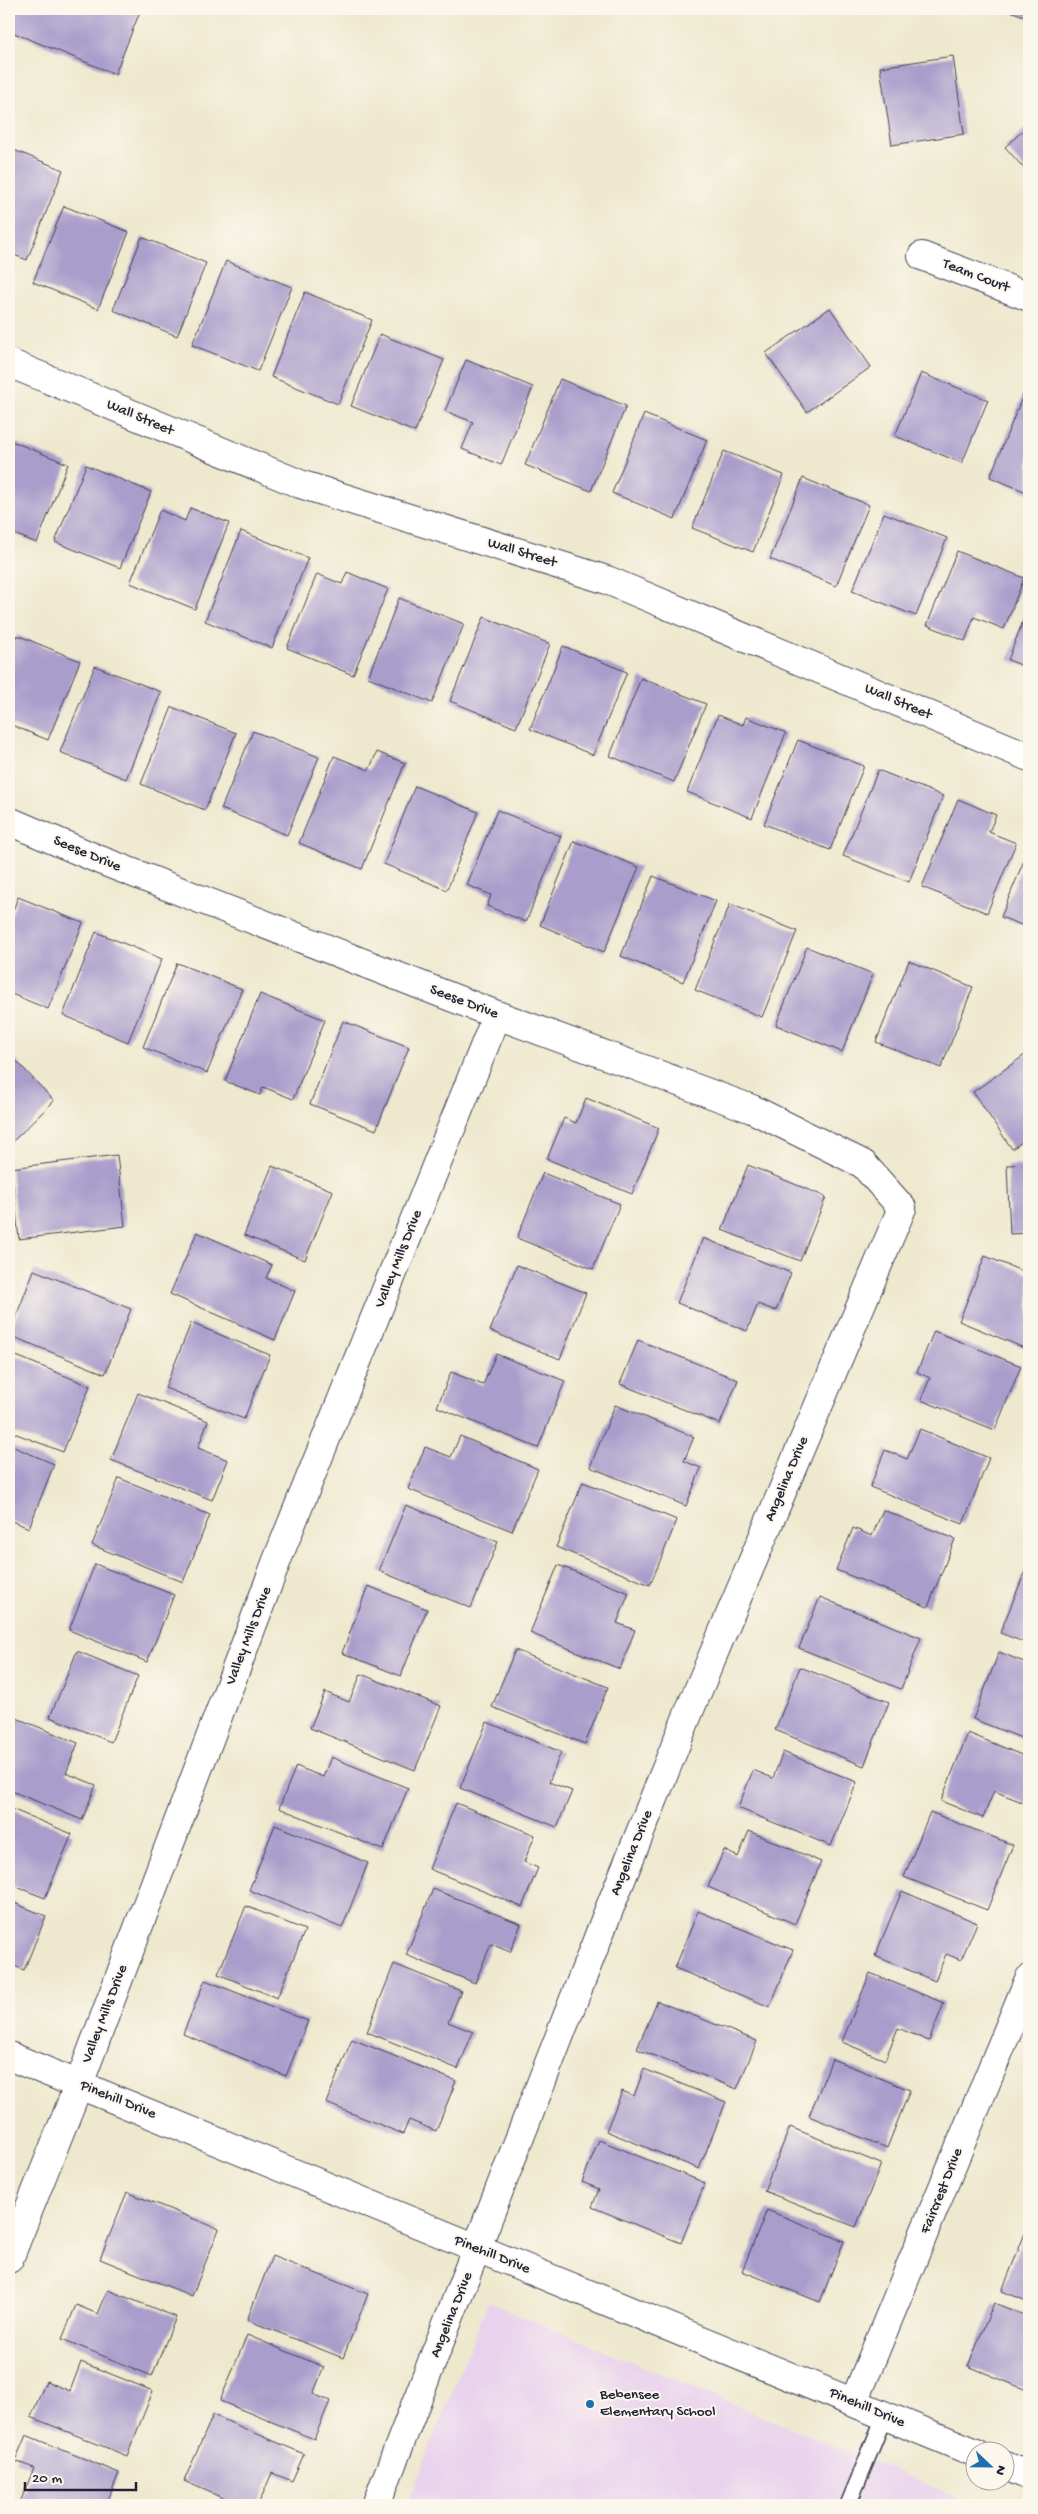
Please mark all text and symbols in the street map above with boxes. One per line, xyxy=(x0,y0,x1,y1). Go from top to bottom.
street label: Team Court xyxy=(939,255,1014,298)
street label: Wall Street xyxy=(104,396,178,441)
street label: Wall Street xyxy=(485,534,560,573)
street label: Wall Street xyxy=(862,680,936,725)
street label: Seese Drive xyxy=(50,832,124,876)
street label: Seese Drive xyxy=(427,981,501,1023)
street label: Valley Mills Drive xyxy=(371,1207,427,1312)
street label: Angelina Drive xyxy=(761,1434,813,1524)
street label: Valley Mills Drive xyxy=(222,1584,276,1689)
street label: Angelina Drive xyxy=(607,1807,657,1898)
street label: Valley Mills Drive xyxy=(78,1962,132,2067)
street label: Pinehill Drive xyxy=(76,2076,159,2124)
street label: Faircrest Drive xyxy=(916,2145,967,2237)
street label: Pinehill Drive xyxy=(450,2231,533,2279)
street label: Angelina Drive xyxy=(427,2269,477,2360)
street label: Pinehill Drive xyxy=(825,2384,908,2432)
place label: Bebensee Elementary School xyxy=(599,2386,716,2421)
marker: Bebensee Elementary School xyxy=(584,2398,596,2410)
north arrow xyxy=(966,2442,1016,2492)
scale bar xyxy=(25,2459,136,2491)
text: N xyxy=(990,2463,1009,2477)
text: 20 m xyxy=(32,2470,62,2488)

